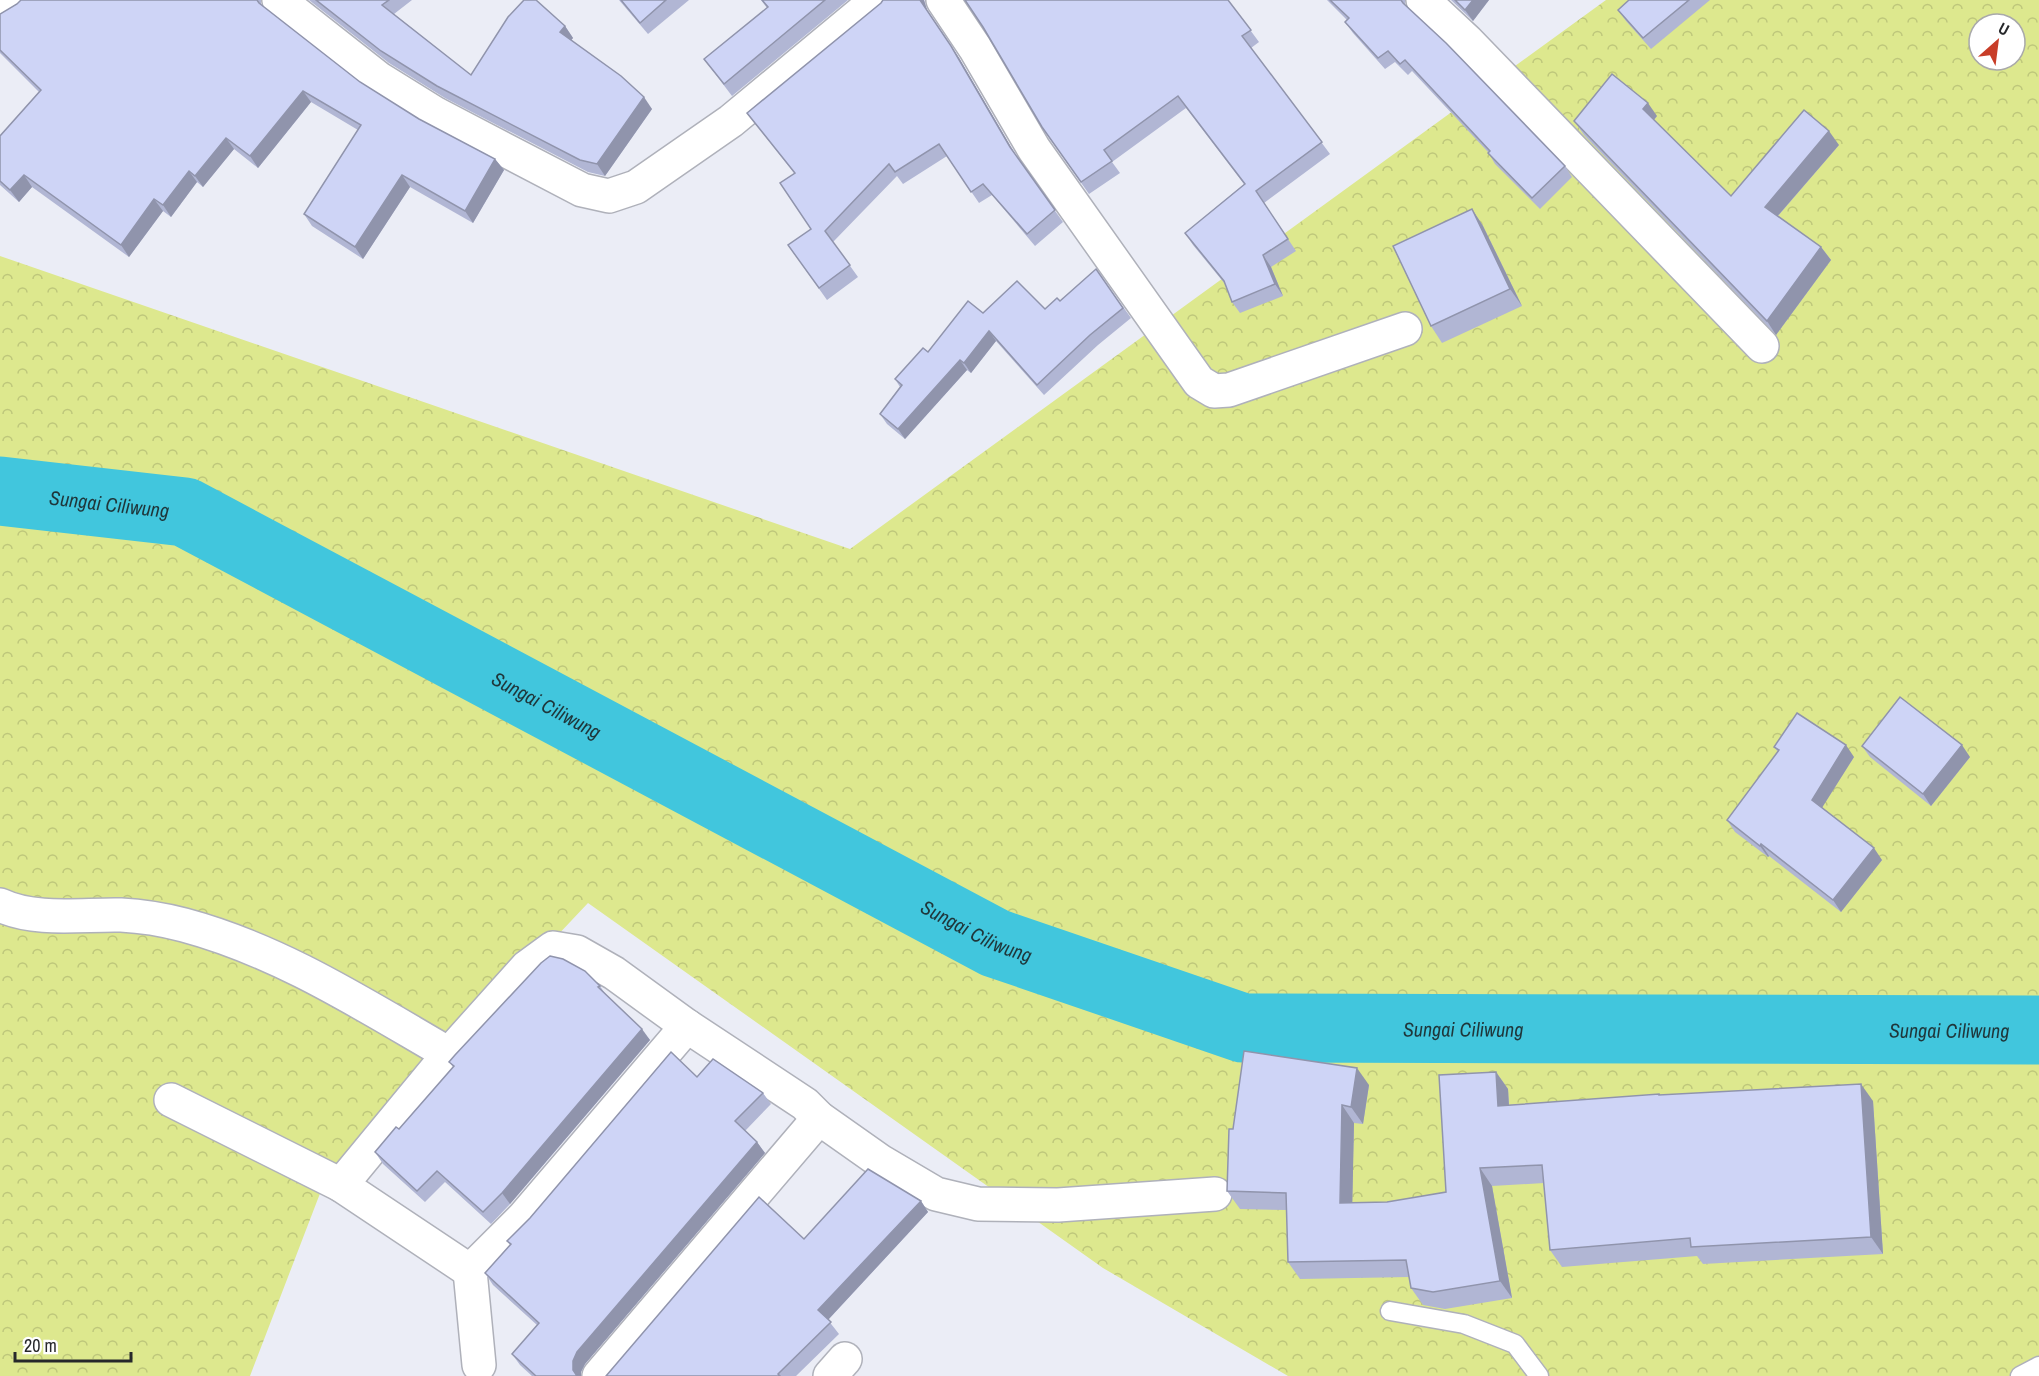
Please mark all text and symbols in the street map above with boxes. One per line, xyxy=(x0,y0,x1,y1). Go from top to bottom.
north arrow xyxy=(1967,12,2027,72)
text: U xyxy=(1995,17,2013,41)
water label: Sungai Ciliwung xyxy=(48,483,171,524)
water label: Sungai Ciliwung xyxy=(487,664,606,745)
water label: Sungai Ciliwung xyxy=(916,893,1036,968)
water label: Sungai Ciliwung xyxy=(1403,1015,1523,1042)
water label: Sungai Ciliwung xyxy=(1889,1016,2009,1043)
scale bar xyxy=(15,1325,130,1363)
text: 20 m xyxy=(24,1333,57,1358)

